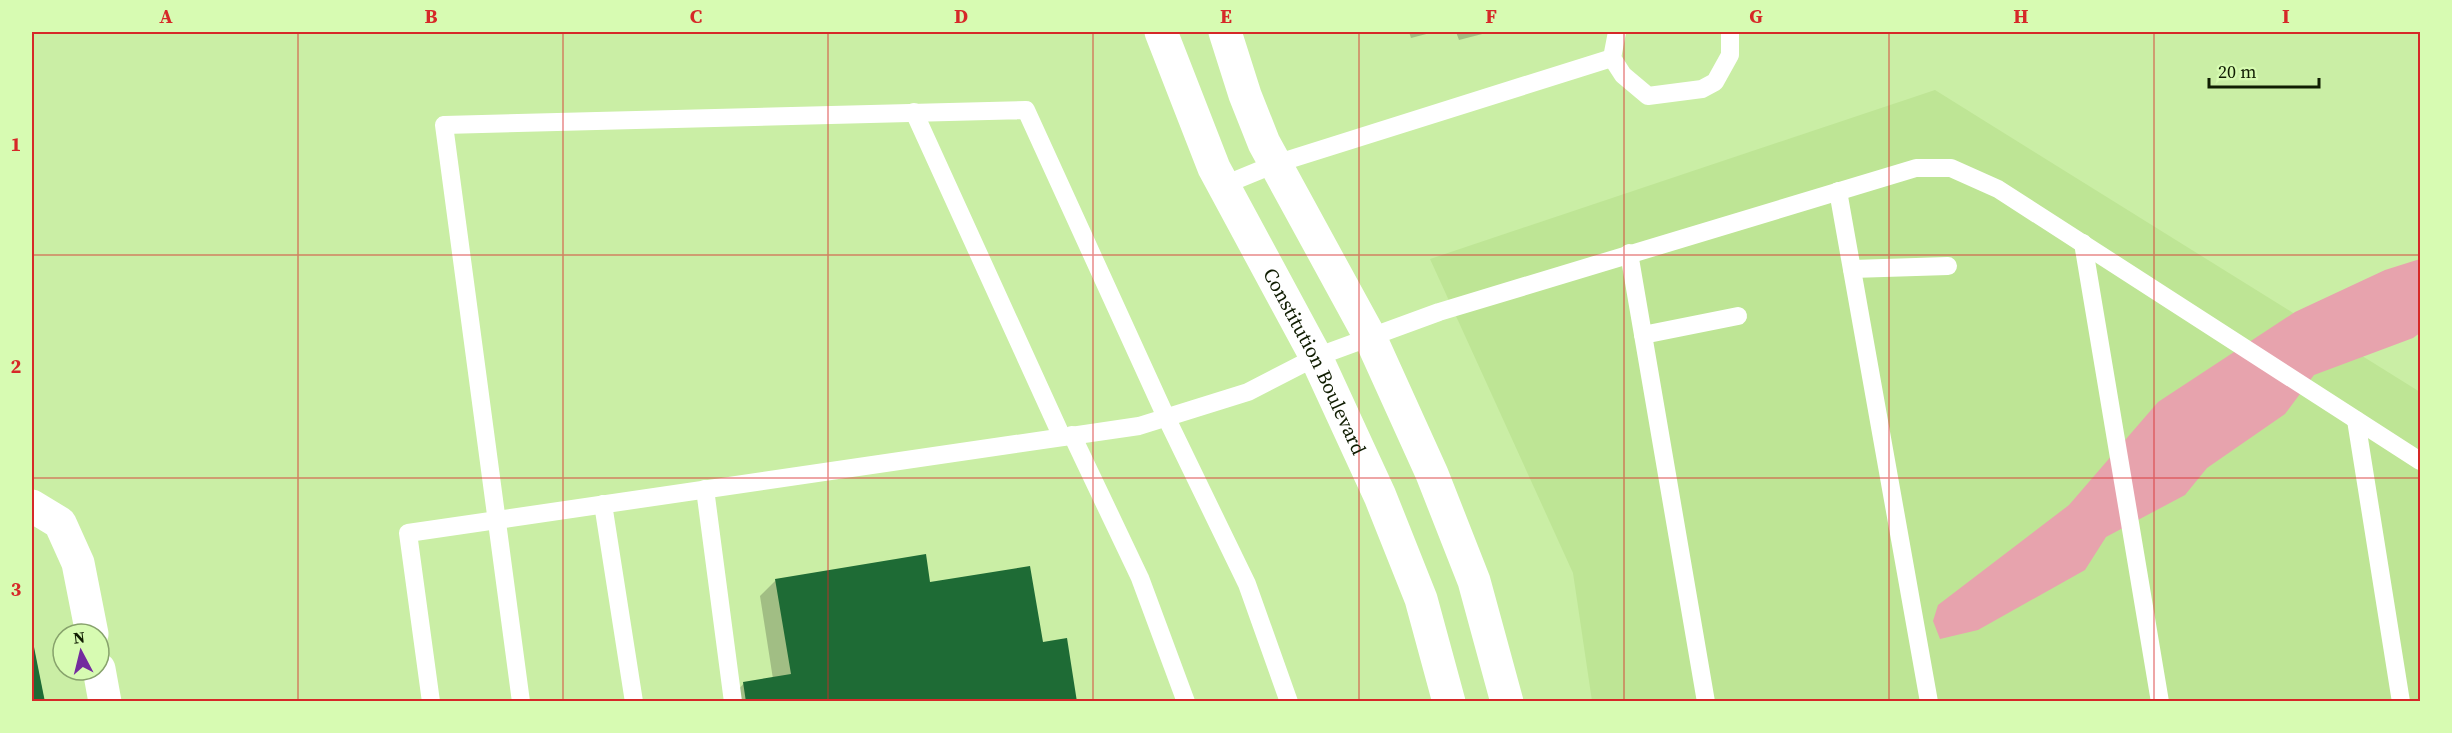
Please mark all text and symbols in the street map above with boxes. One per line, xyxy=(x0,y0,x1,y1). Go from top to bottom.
text: A xyxy=(159,2,173,30)
text: B xyxy=(424,2,438,30)
text: C xyxy=(690,2,702,30)
text: D xyxy=(954,2,968,30)
text: E xyxy=(1220,2,1232,30)
text: F xyxy=(1485,2,1497,30)
text: G xyxy=(1749,2,1763,30)
text: H xyxy=(2013,2,2029,30)
text: I xyxy=(2282,2,2290,30)
scale bar xyxy=(2209,51,2318,89)
text: 20 m xyxy=(2218,59,2256,84)
text: 1 xyxy=(11,130,21,158)
street label: Constitution Boulevard xyxy=(1256,263,1373,460)
text: 2 xyxy=(11,352,22,380)
text: 3 xyxy=(11,575,22,603)
north arrow xyxy=(51,622,111,682)
text: N xyxy=(72,625,87,649)

